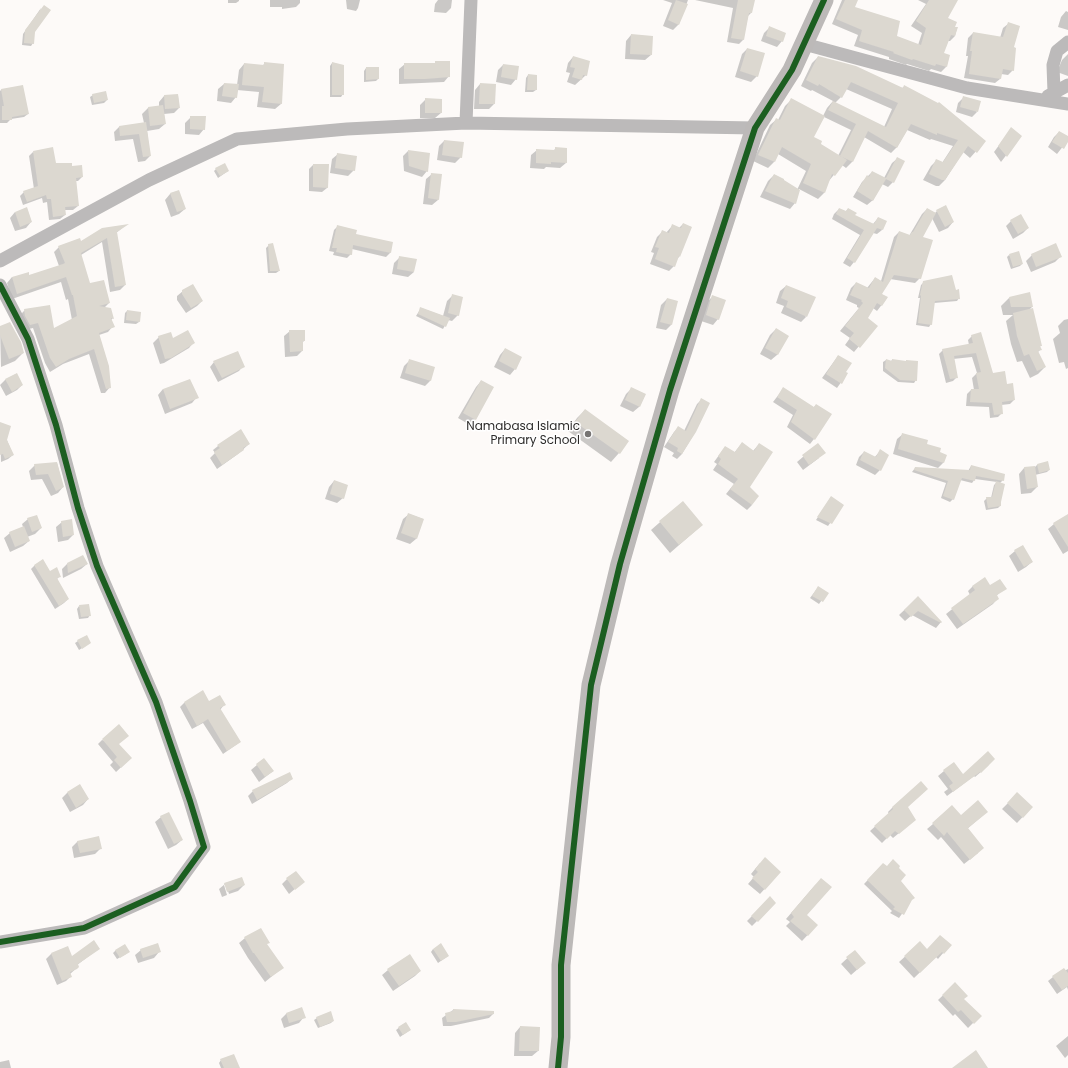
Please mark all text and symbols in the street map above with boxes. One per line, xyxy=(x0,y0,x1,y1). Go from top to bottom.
place label: Namabasa Islamic Primary School xyxy=(466,420,580,448)
marker: Namabasa Islamic Primary School xyxy=(583,429,593,439)

